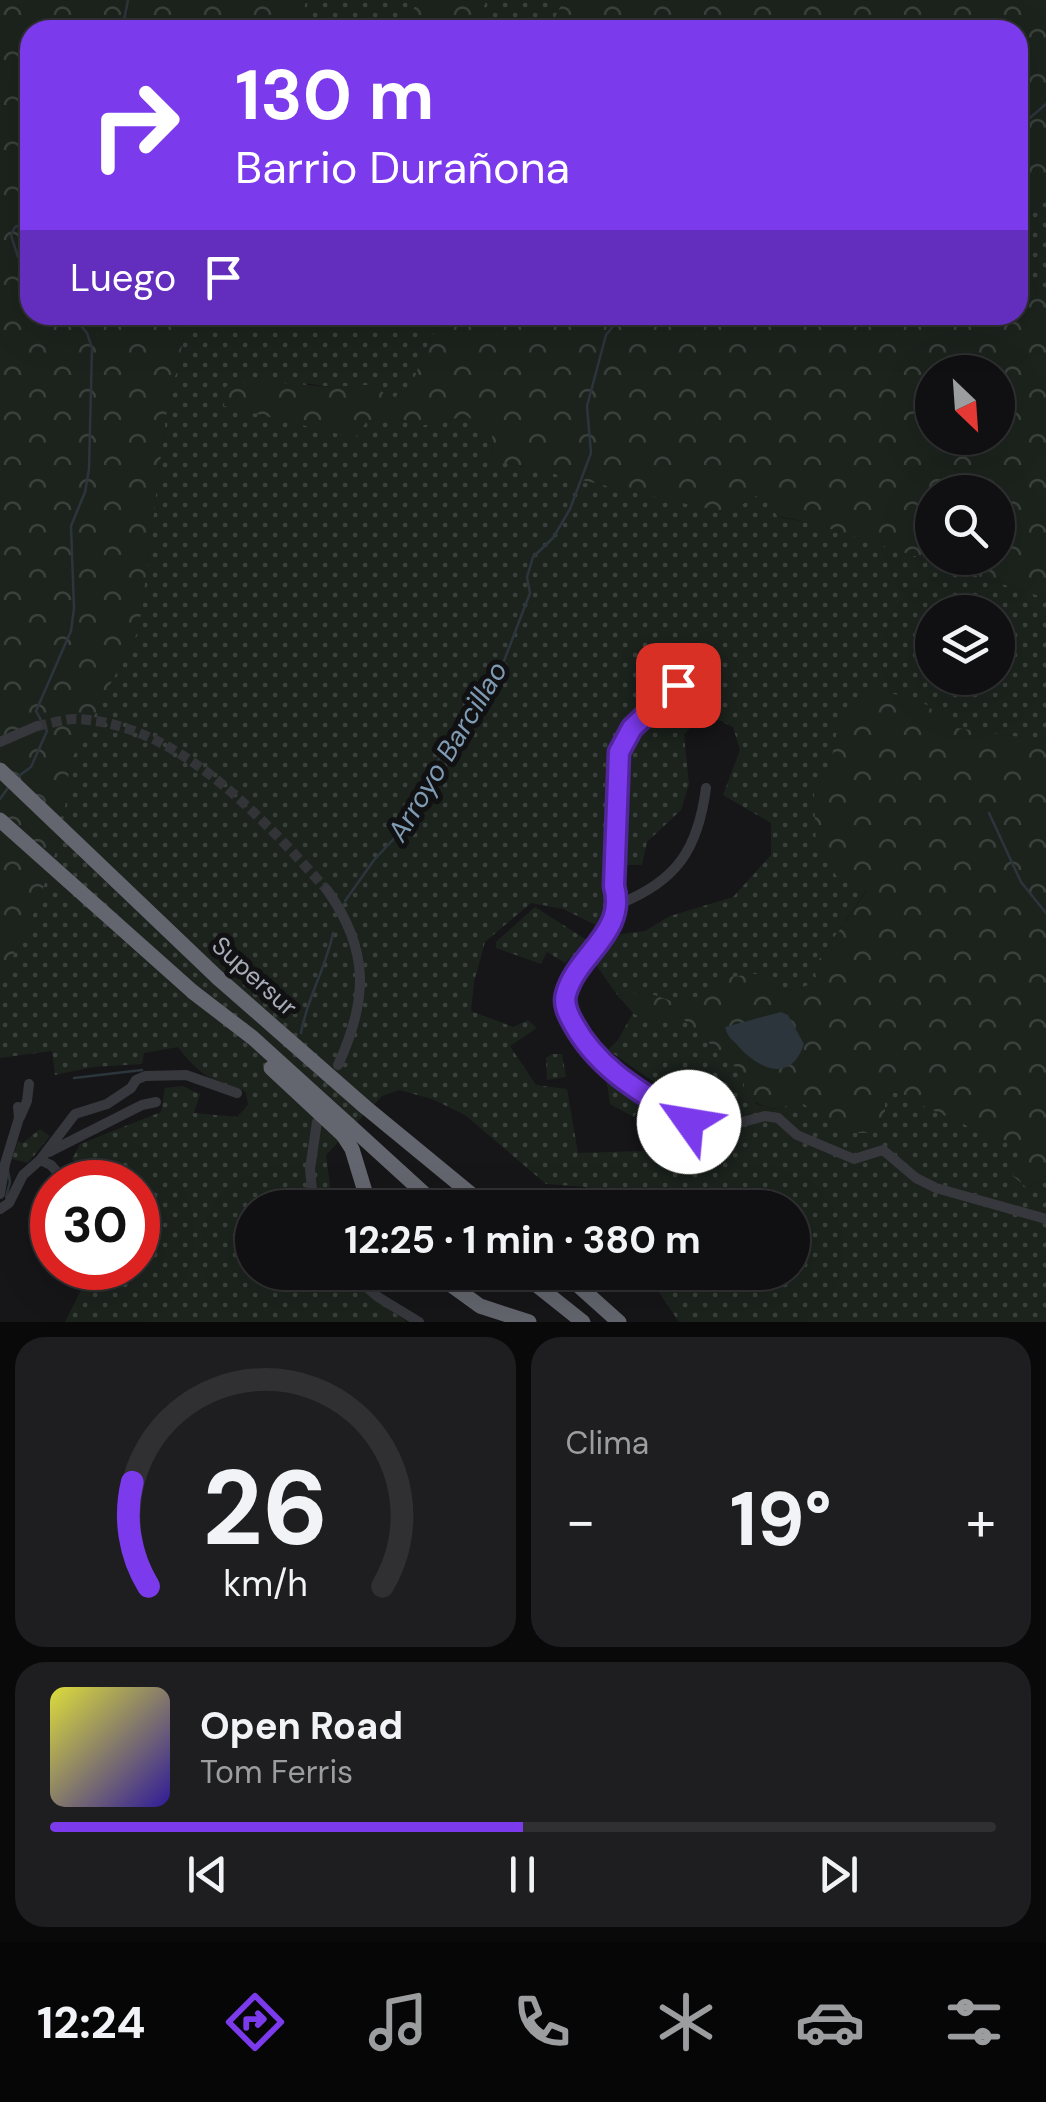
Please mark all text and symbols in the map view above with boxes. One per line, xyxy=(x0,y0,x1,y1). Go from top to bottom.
text: 130 m xyxy=(235,50,434,141)
icon: right xyxy=(70,60,200,190)
text: Barrio Durañona xyxy=(235,138,570,197)
icon: arrive xyxy=(196,250,251,305)
text: Luego xyxy=(70,253,176,303)
north arrow xyxy=(915,355,1015,455)
map controls xyxy=(915,355,1015,695)
button: search xyxy=(915,475,1015,575)
button: layers xyxy=(915,595,1015,695)
pin xyxy=(636,643,721,728)
water label: Arroyo Barcillao xyxy=(379,654,516,849)
icon: arrive xyxy=(651,658,706,713)
street label: Supersur xyxy=(205,929,304,1023)
position arrow xyxy=(637,1070,741,1174)
speed limit sign: 30 xyxy=(30,1160,160,1290)
text: 12:25 · 1 min · 380 m xyxy=(344,1215,701,1265)
text: Clima xyxy=(566,1422,649,1464)
text: 26 xyxy=(202,1441,328,1576)
text: 19° xyxy=(730,1471,832,1568)
text: − xyxy=(566,1485,596,1557)
text: + xyxy=(966,1485,996,1557)
text: km/h xyxy=(223,1561,307,1607)
text: Open Road xyxy=(200,1701,403,1751)
text: Tom Ferris xyxy=(200,1751,353,1793)
icon: previous xyxy=(180,1847,235,1902)
icon: pause xyxy=(495,1847,550,1902)
icon: next xyxy=(811,1847,866,1902)
icon: directions xyxy=(220,1987,290,2057)
icon: music xyxy=(363,1987,433,2057)
icon: phone xyxy=(507,1987,577,2057)
icon: climate xyxy=(651,1987,721,2057)
icon: car xyxy=(795,1987,865,2057)
icon: filters xyxy=(939,1987,1009,2057)
text: 12:24 xyxy=(37,1993,146,2052)

